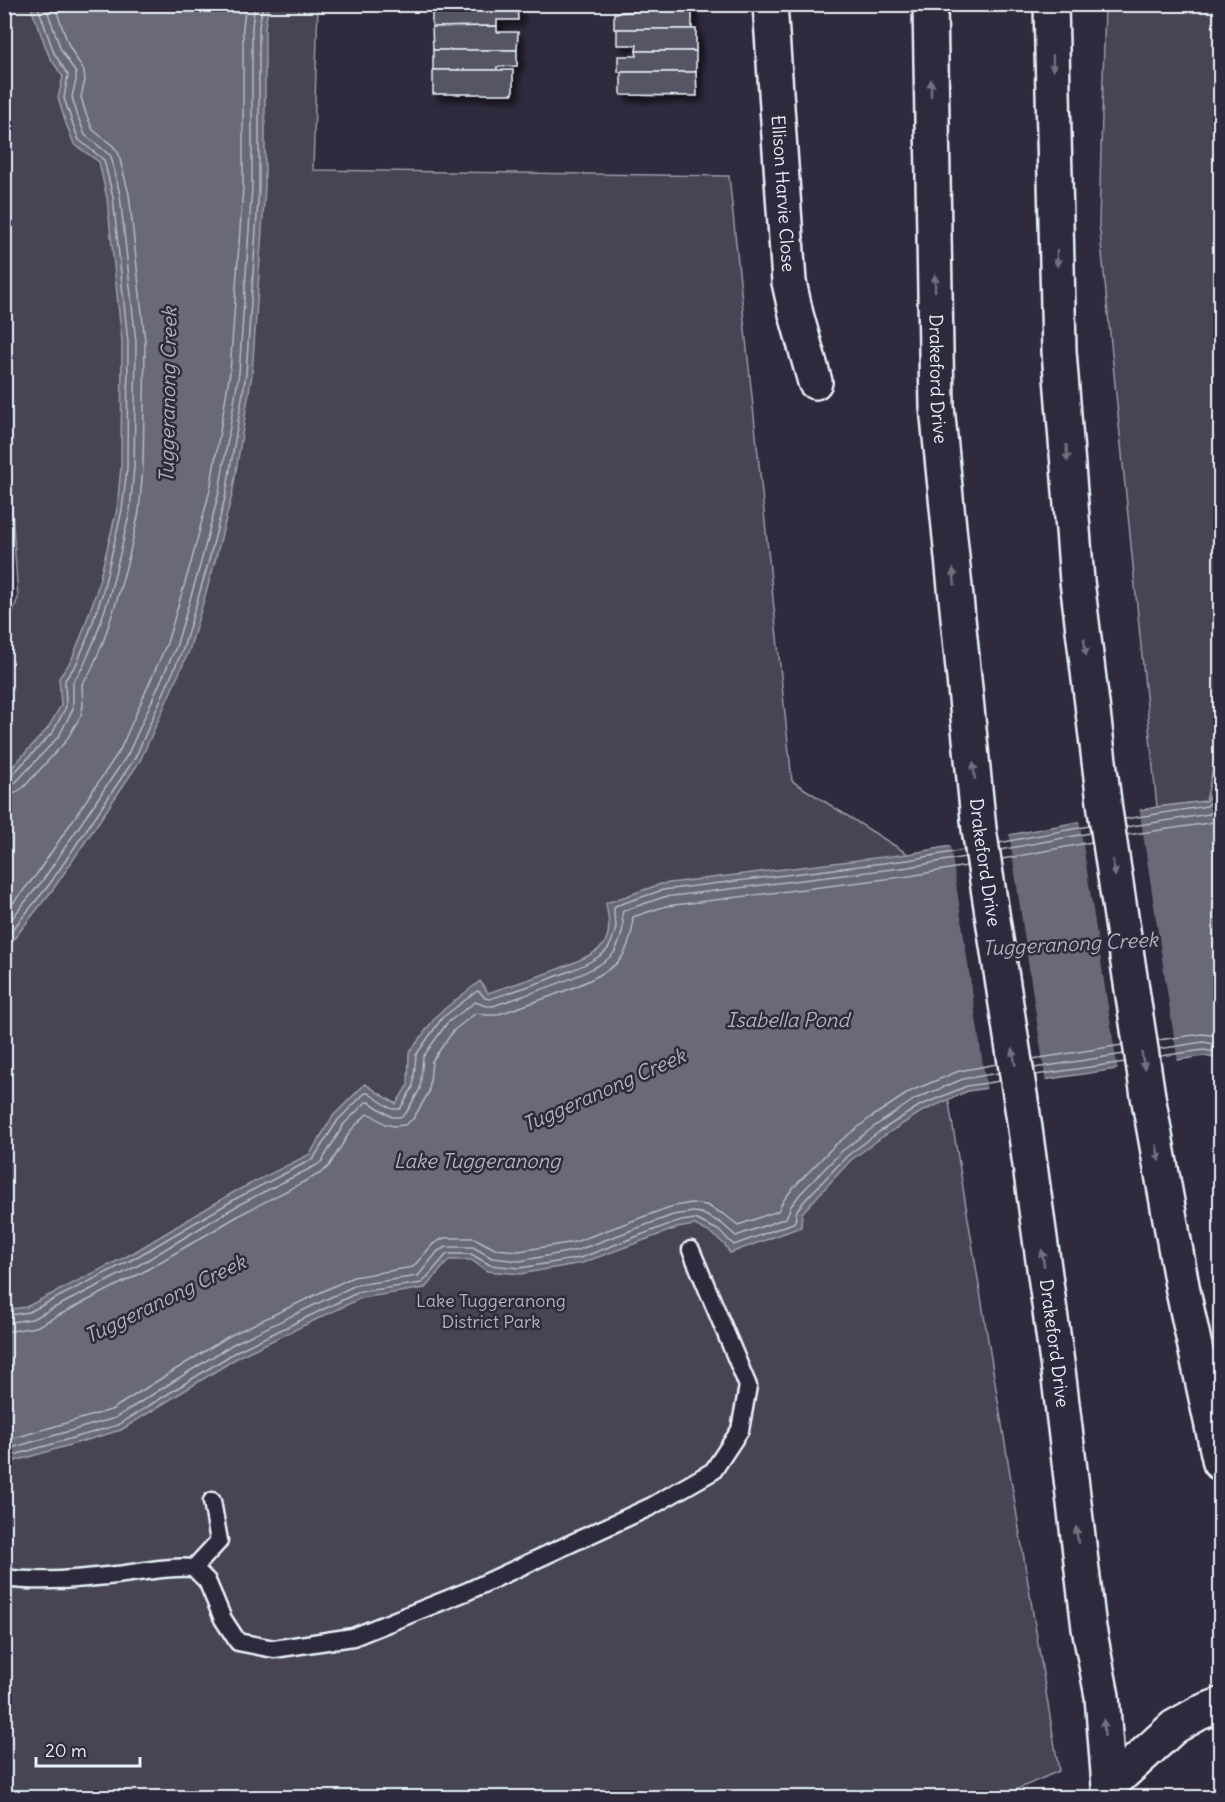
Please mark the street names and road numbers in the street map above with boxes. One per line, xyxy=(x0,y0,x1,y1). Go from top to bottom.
street label: Ellison Harvie Close xyxy=(767,114,800,273)
street label: Drakeford Drive xyxy=(924,314,953,445)
street label: Drakeford Drive xyxy=(965,797,1006,928)
street label: Drakeford Drive xyxy=(1035,1278,1074,1409)

